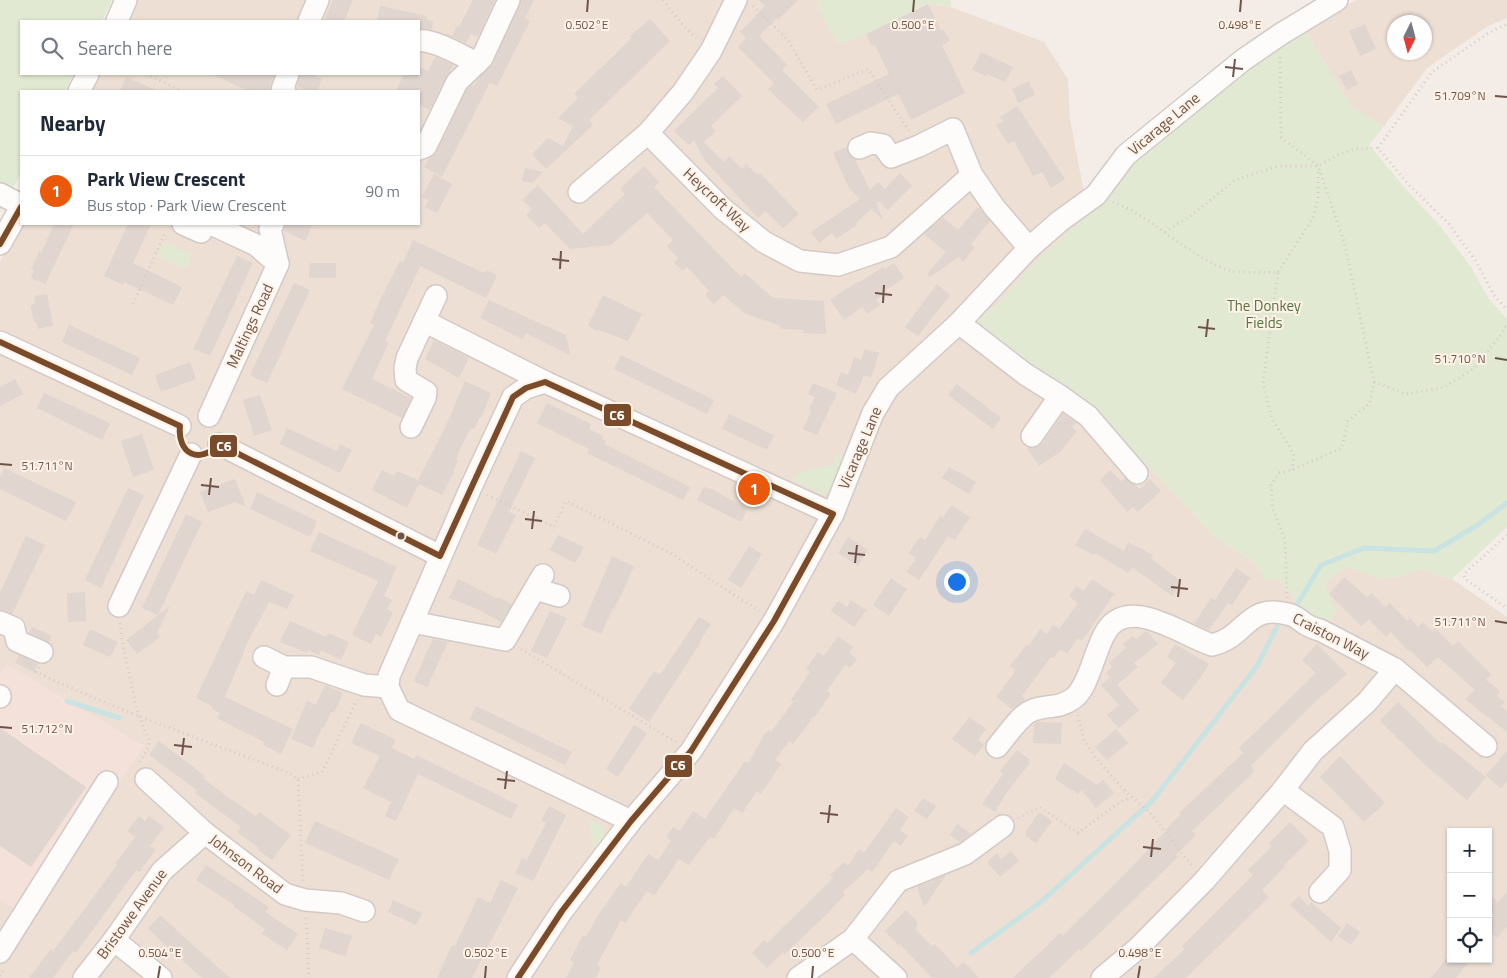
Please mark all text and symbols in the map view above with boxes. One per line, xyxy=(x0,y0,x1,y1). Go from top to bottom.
text: 0.502°E xyxy=(566,15,609,34)
text: 0.500°E xyxy=(892,15,935,34)
text: 0.498°E xyxy=(1219,15,1262,34)
north arrow xyxy=(1387,15,1432,60)
search box xyxy=(20,20,420,75)
text: Search here xyxy=(78,33,172,62)
icon: search xyxy=(38,34,66,62)
text: 51.709°N xyxy=(1434,86,1486,105)
street label: Vicarage Lane xyxy=(1123,87,1205,161)
text: Nearby xyxy=(40,107,105,139)
street label: Heycroft Way xyxy=(678,162,756,237)
text: Park View Crescent xyxy=(87,164,245,193)
text: 1 xyxy=(52,179,60,203)
text: 90 m xyxy=(365,179,400,203)
text: Bus stop · Park View Crescent xyxy=(87,193,286,217)
street label: Maltings Road xyxy=(220,280,279,372)
park label: The Donkey Fields xyxy=(1227,294,1301,334)
text: 51.710°N xyxy=(1434,349,1486,368)
line badge: C6 xyxy=(603,403,632,427)
street label: Vicarage Lane xyxy=(832,403,887,493)
text: C6 xyxy=(609,404,625,425)
line badge: C6 xyxy=(209,434,238,458)
text: C6 xyxy=(216,435,232,456)
text: 51.711°N xyxy=(21,456,73,475)
pin: 1 xyxy=(738,470,770,508)
unlabelled marker xyxy=(396,531,406,541)
your location xyxy=(944,569,970,595)
street label: Craiston Way xyxy=(1289,606,1374,665)
text: 51.711°N xyxy=(1434,612,1486,631)
text: 51.712°N xyxy=(21,719,73,738)
line badge: C6 xyxy=(664,754,693,778)
text: C6 xyxy=(670,754,686,775)
street label: Johnson Road xyxy=(205,828,288,899)
map controls xyxy=(1447,828,1492,963)
button: + xyxy=(1447,828,1492,873)
street label: Bristowe Avenue xyxy=(91,864,172,964)
button: − xyxy=(1447,873,1492,918)
button: locate xyxy=(1447,918,1492,963)
text: 0.504°E xyxy=(139,943,182,962)
text: 0.502°E xyxy=(465,943,508,962)
text: 0.500°E xyxy=(792,943,835,962)
text: 0.498°E xyxy=(1119,943,1162,962)

